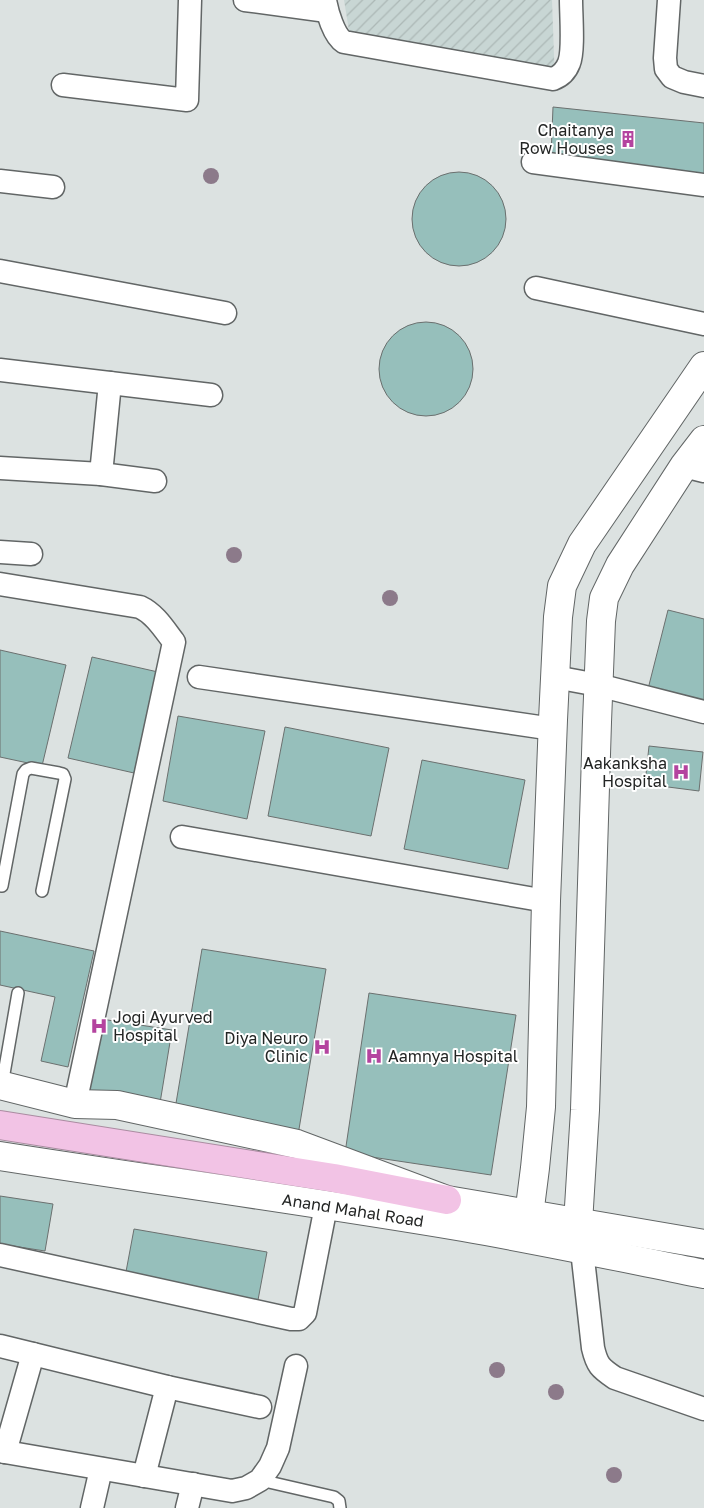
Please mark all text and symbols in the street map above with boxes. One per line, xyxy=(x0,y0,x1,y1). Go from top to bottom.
place label: Chaitanya Row Houses xyxy=(519,120,614,158)
building icon: Chaitanya Row Houses xyxy=(618,129,638,149)
place label: Aakanksha Hospital xyxy=(583,753,667,791)
hospital icon: Aakanksha Hospital xyxy=(671,762,691,782)
place label: Jogi Ayurved Hospital xyxy=(113,1007,213,1045)
hospital icon: Jogi Ayurved Hospital xyxy=(89,1016,109,1036)
place label: Diya Neuro Clinic xyxy=(224,1028,308,1066)
hospital icon: Diya Neuro Clinic xyxy=(312,1037,332,1057)
hospital icon: Aamnya Hospital xyxy=(364,1046,384,1066)
place label: Aamnya Hospital xyxy=(388,1046,518,1066)
street label: Anand Mahal Road xyxy=(281,1189,425,1231)

